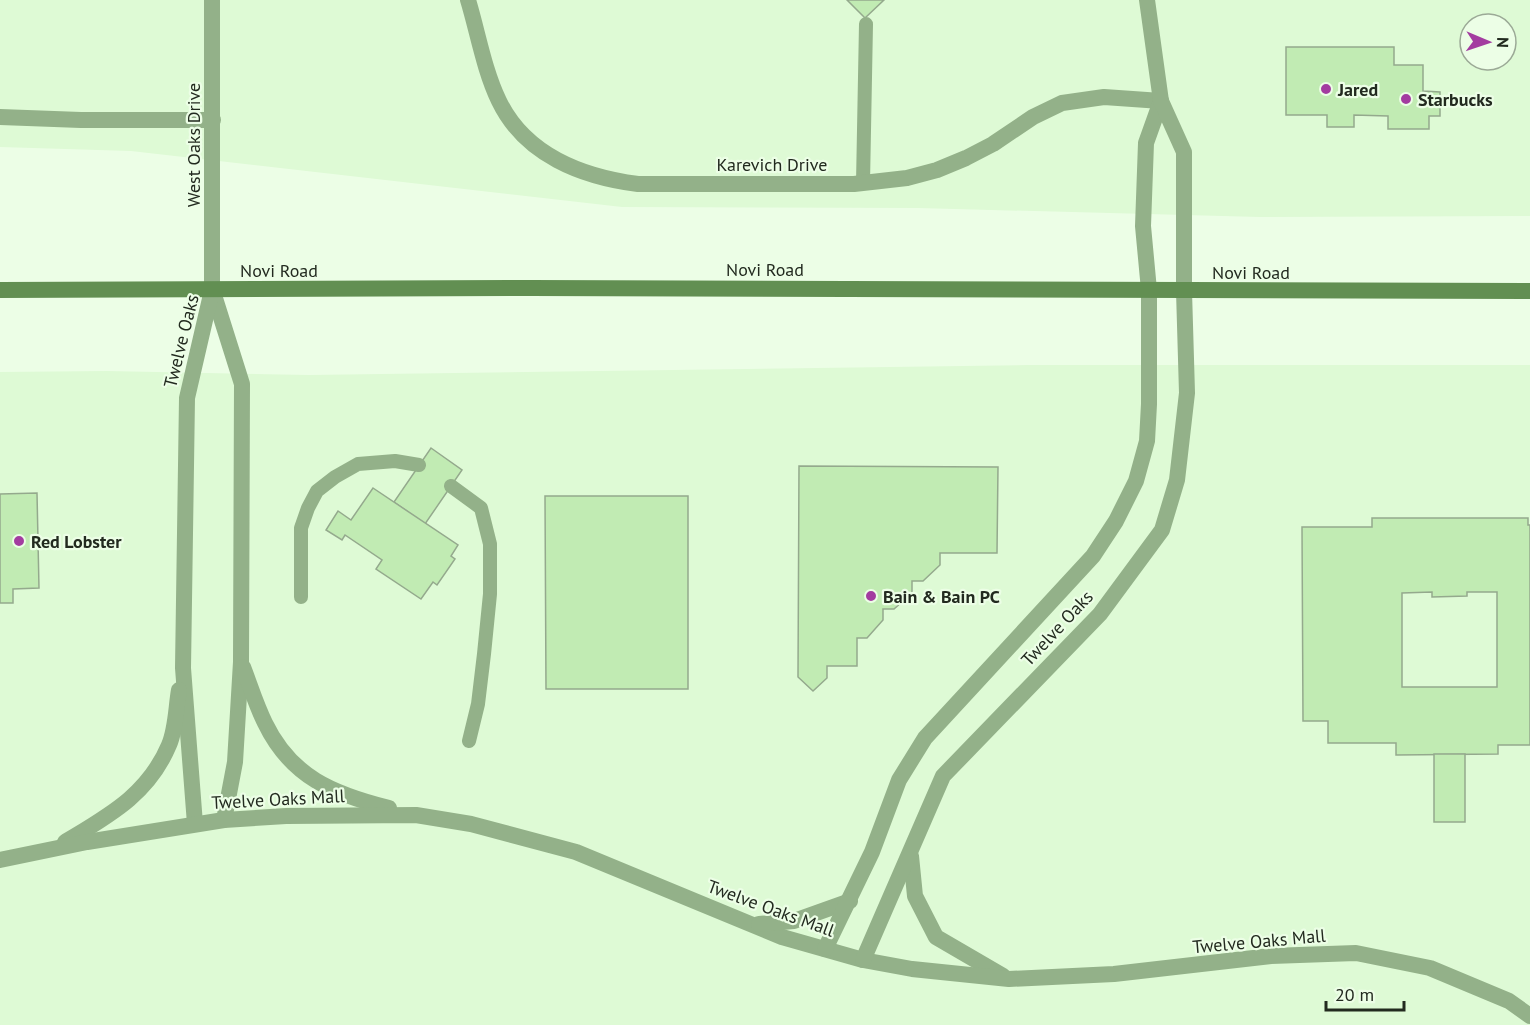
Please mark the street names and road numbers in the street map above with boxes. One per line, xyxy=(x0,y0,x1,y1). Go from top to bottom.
street label: West Oaks Drive xyxy=(182,83,205,207)
street label: Karevich Drive xyxy=(717,153,827,176)
street label: Novi Road xyxy=(726,258,804,281)
street label: Novi Road xyxy=(240,259,318,282)
street label: Novi Road xyxy=(1212,261,1290,284)
street label: Twelve Oaks xyxy=(158,292,204,390)
street label: Twelve Oaks xyxy=(1016,585,1098,671)
street label: Twelve Oaks Mall xyxy=(211,784,346,814)
street label: Twelve Oaks Mall xyxy=(704,874,838,942)
street label: Twelve Oaks Mall xyxy=(1192,924,1327,958)

